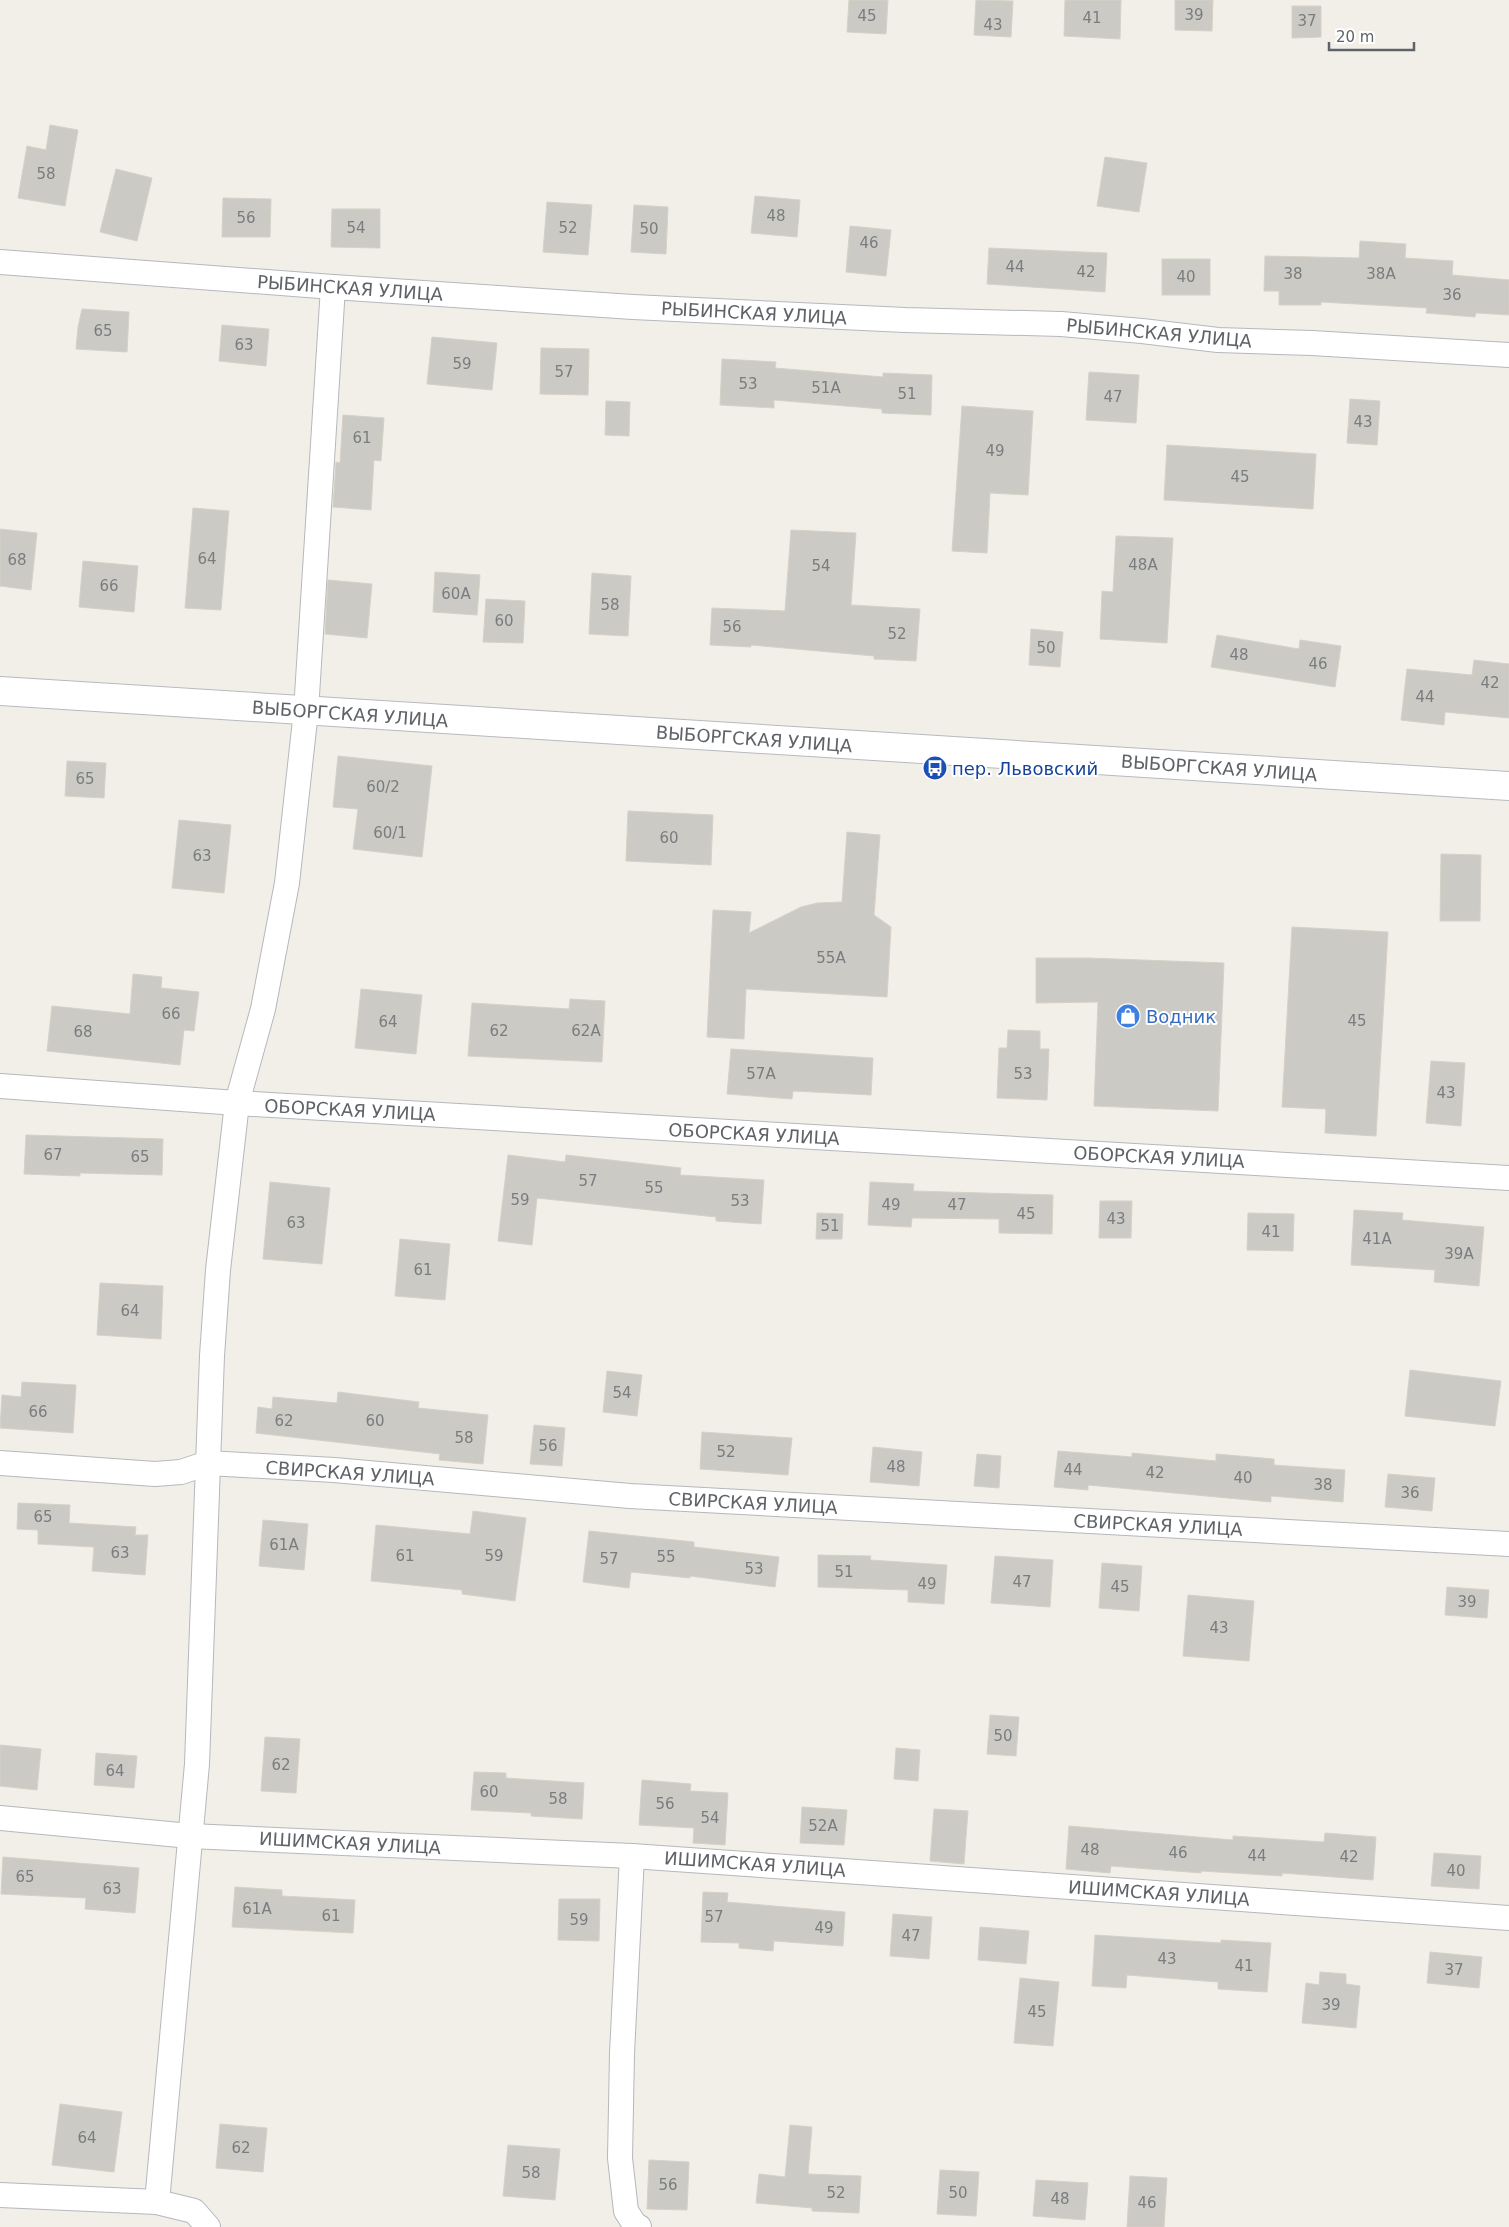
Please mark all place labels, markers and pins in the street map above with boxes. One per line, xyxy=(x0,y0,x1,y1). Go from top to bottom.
bus stop icon: пер. Львовский xyxy=(922,755,948,781)
place label: пер. Львовский xyxy=(952,758,1098,779)
shop icon: Водник xyxy=(1115,1003,1141,1029)
place label: Водник xyxy=(1146,1006,1216,1027)

